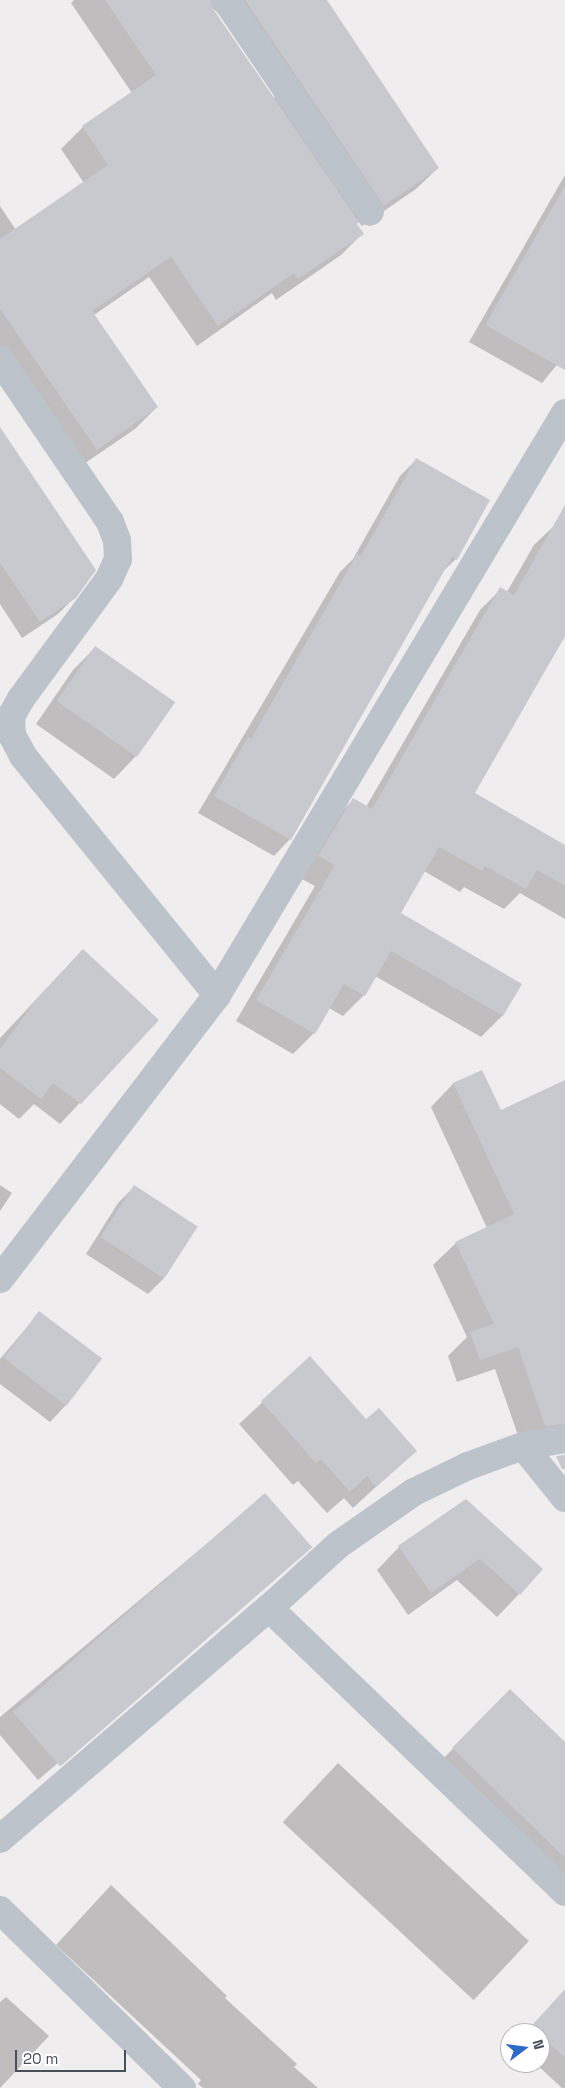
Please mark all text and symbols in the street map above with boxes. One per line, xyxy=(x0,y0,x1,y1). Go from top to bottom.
north arrow xyxy=(500,2023,550,2073)
text: N xyxy=(529,2038,548,2051)
scale bar xyxy=(18,2040,129,2072)
text: 20 m xyxy=(23,2049,58,2068)

